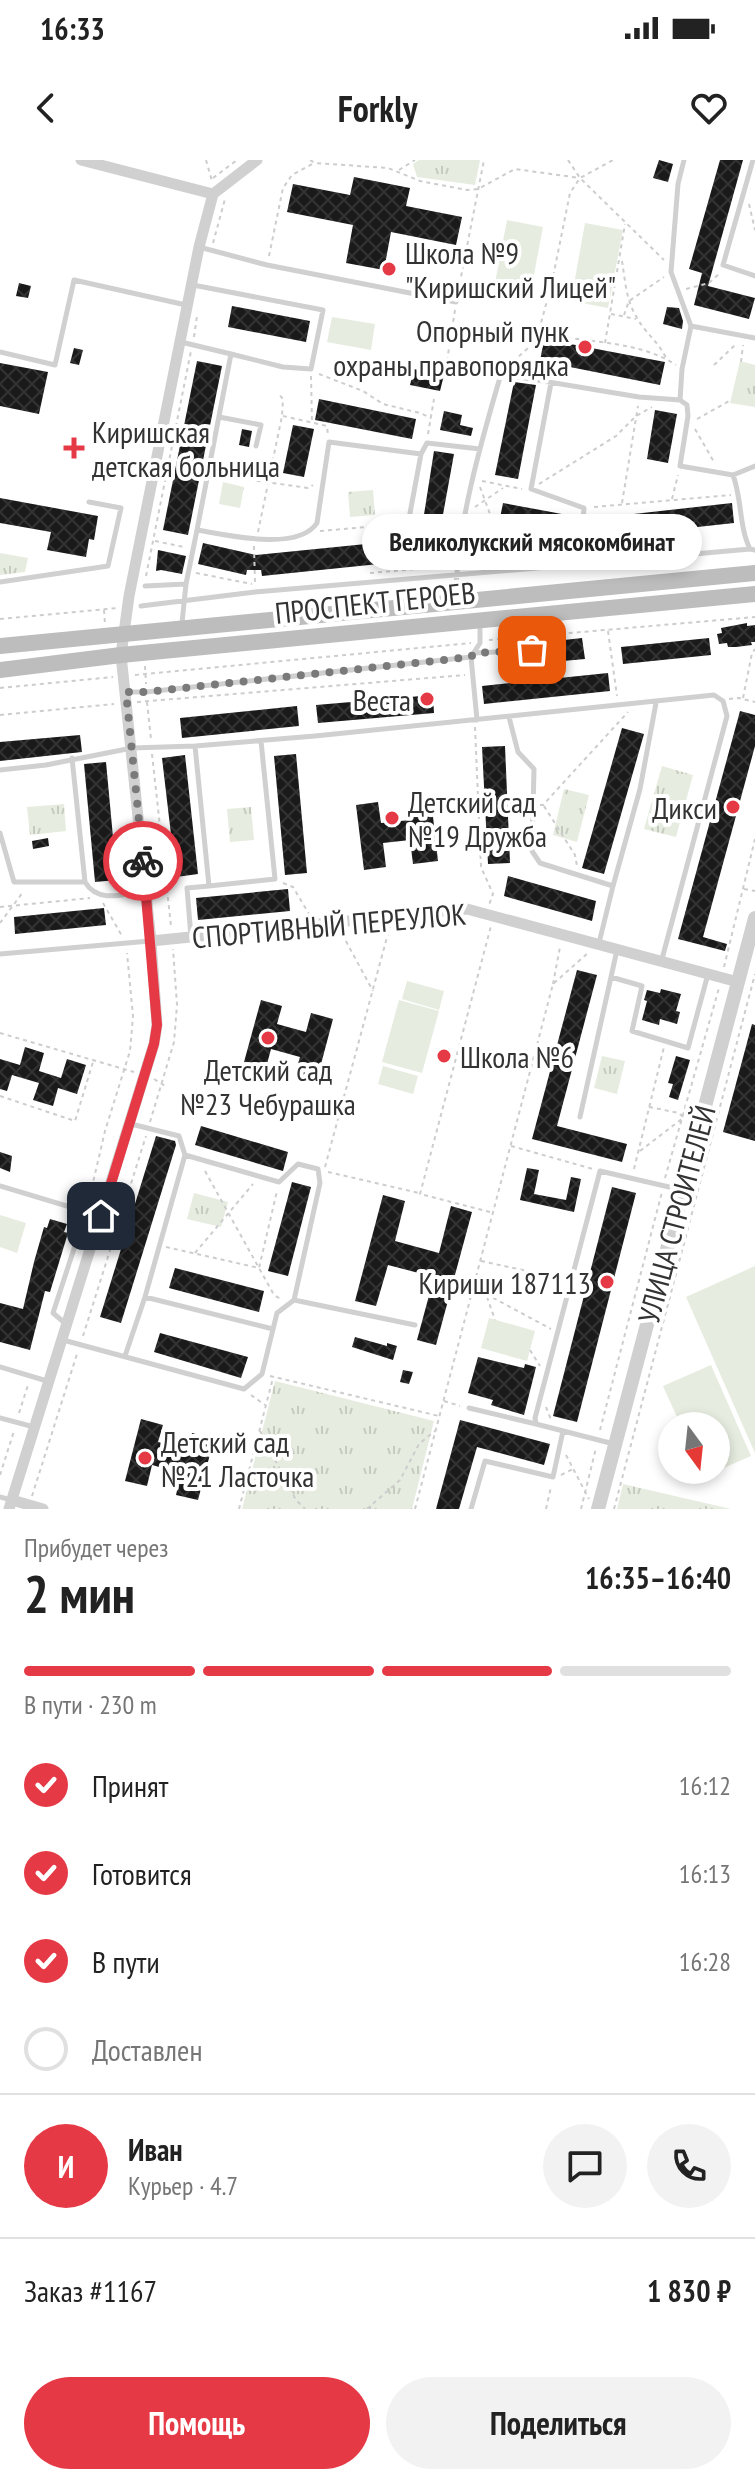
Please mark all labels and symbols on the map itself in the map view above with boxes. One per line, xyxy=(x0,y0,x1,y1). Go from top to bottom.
place label: Школа №9 "Киришский Лицей" xyxy=(405,233,616,306)
marker: Школа №9 "Киришский Лицей" xyxy=(380,260,398,278)
place label: Опорный пунк охраны правопорядка xyxy=(333,311,569,384)
marker: Опорный пунк охраны правопорядка xyxy=(576,338,594,356)
place label: Киришская детская больница xyxy=(92,412,280,485)
marker: Киришская детская больница xyxy=(63,437,85,459)
callout: Великолукский мясокомбинат xyxy=(362,514,702,570)
street label: ПРОСПЕКТ ГЕРОЕВ xyxy=(273,572,477,632)
pin xyxy=(498,616,566,684)
place label: Веста xyxy=(353,680,411,719)
marker: Веста xyxy=(418,690,436,708)
place label: Детский сад №19 Дружба xyxy=(408,782,547,855)
place label: Дикси xyxy=(652,788,717,827)
marker: Дикси xyxy=(724,798,742,816)
marker: Детский сад №19 Дружба xyxy=(383,809,401,827)
courier xyxy=(103,821,183,901)
street label: СПОРТИВНЫЙ ПЕРЕУЛОК xyxy=(190,894,468,956)
marker: Детский сад №23 Чебурашка xyxy=(259,1029,277,1047)
place label: Школа №6 xyxy=(460,1037,574,1076)
marker: Школа №6 xyxy=(435,1047,453,1065)
place label: Детский сад №23 Чебурашка xyxy=(180,1050,356,1123)
street label: УЛИЦА СТРОИТЕЛЕЙ xyxy=(628,1101,724,1327)
pin xyxy=(67,1182,135,1250)
place label: Кириши 187113 xyxy=(418,1263,591,1302)
marker: Кириши 187113 xyxy=(598,1273,616,1291)
north arrow xyxy=(658,1412,730,1484)
place label: Детский сад №21 Ласточка xyxy=(161,1422,314,1495)
marker: Детский сад №21 Ласточка xyxy=(136,1449,154,1467)

